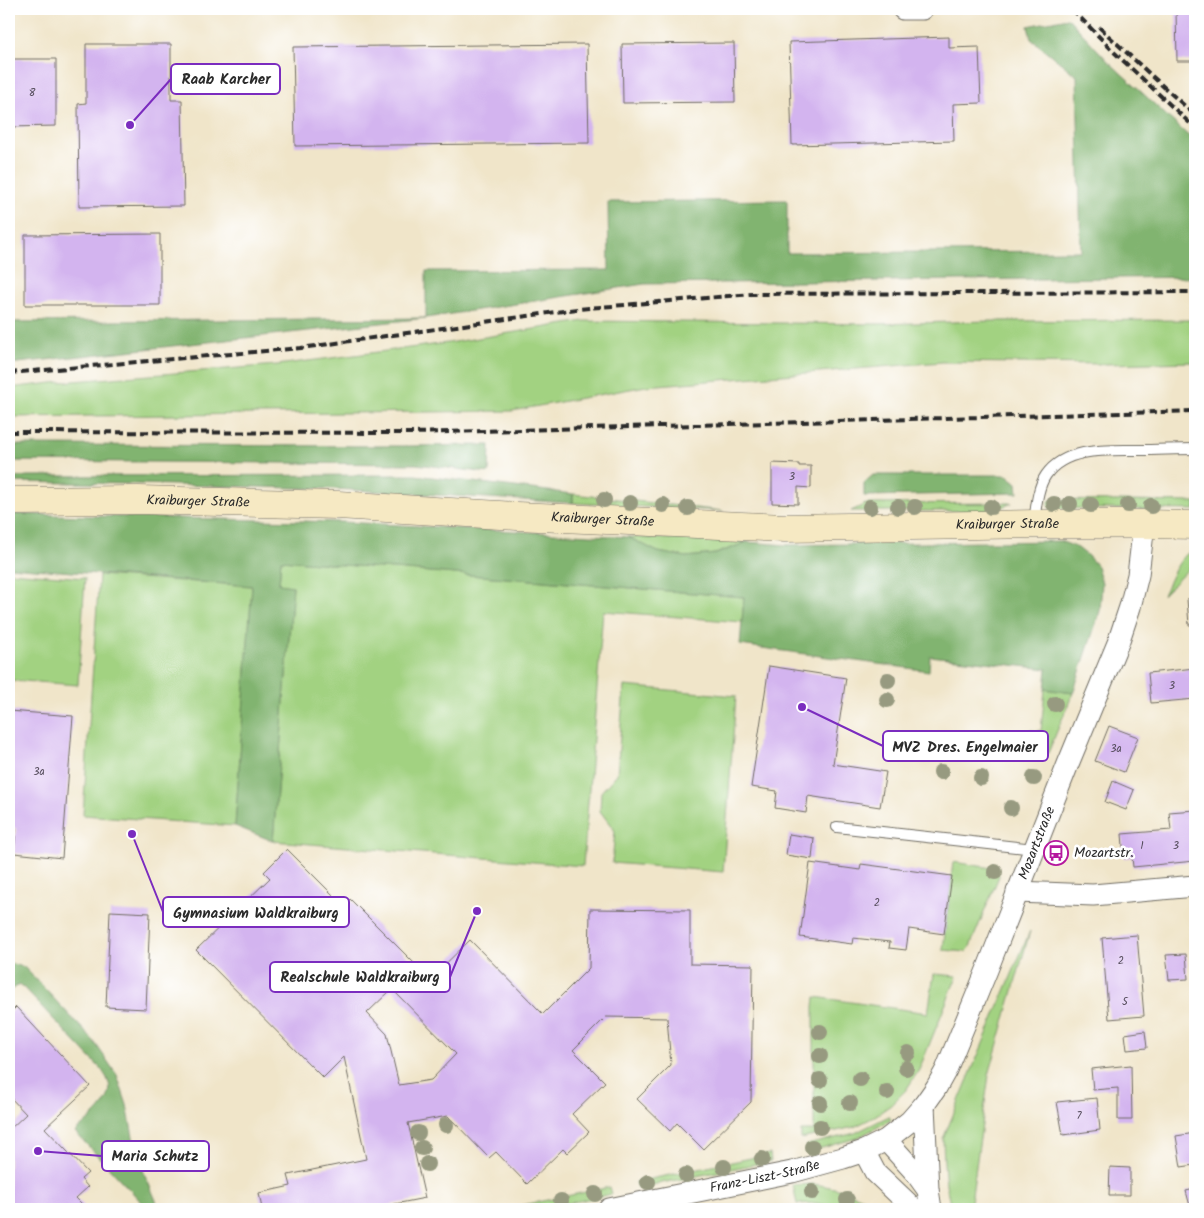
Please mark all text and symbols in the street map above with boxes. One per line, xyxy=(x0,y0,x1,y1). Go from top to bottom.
callout: Raab Karcher xyxy=(171,64,280,94)
text: Raab Karcher xyxy=(181,68,271,92)
house number: 8 xyxy=(29,84,36,102)
house number: 3 xyxy=(789,468,795,486)
street label: Kraiburger Straße xyxy=(146,489,251,514)
street label: Kraiburger Straße xyxy=(550,507,655,533)
street label: Kraiburger Straße xyxy=(955,513,1060,536)
house number: 3 xyxy=(1169,677,1175,695)
callout: MVZ Dres. Engelmaier xyxy=(883,731,1048,761)
text: MVZ Dres. Engelmaier xyxy=(892,736,1038,760)
house number: 3a xyxy=(1110,740,1122,758)
house number: 3a xyxy=(33,763,45,781)
street label: Mozartstraße xyxy=(1013,802,1062,883)
house number: 1 xyxy=(1140,837,1144,855)
house number: 3 xyxy=(1173,837,1179,855)
bus stop icon: Mozartstr. xyxy=(1043,840,1069,866)
place label: Mozartstr. xyxy=(1074,842,1134,864)
house number: 2 xyxy=(874,894,880,912)
callout: Gymnasium Waldkraiburg xyxy=(163,897,349,927)
text: Gymnasium Waldkraiburg xyxy=(173,902,339,926)
house number: 2 xyxy=(1118,952,1124,970)
callout: Realschule Waldkraiburg xyxy=(270,962,450,992)
text: Realschule Waldkraiburg xyxy=(280,966,440,990)
house number: 5 xyxy=(1122,993,1129,1011)
house number: 7 xyxy=(1076,1107,1082,1125)
callout: Maria Schutz xyxy=(102,1141,209,1171)
text: Maria Schutz xyxy=(111,1145,199,1169)
street label: Franz-Liszt-Straße xyxy=(708,1154,823,1199)

